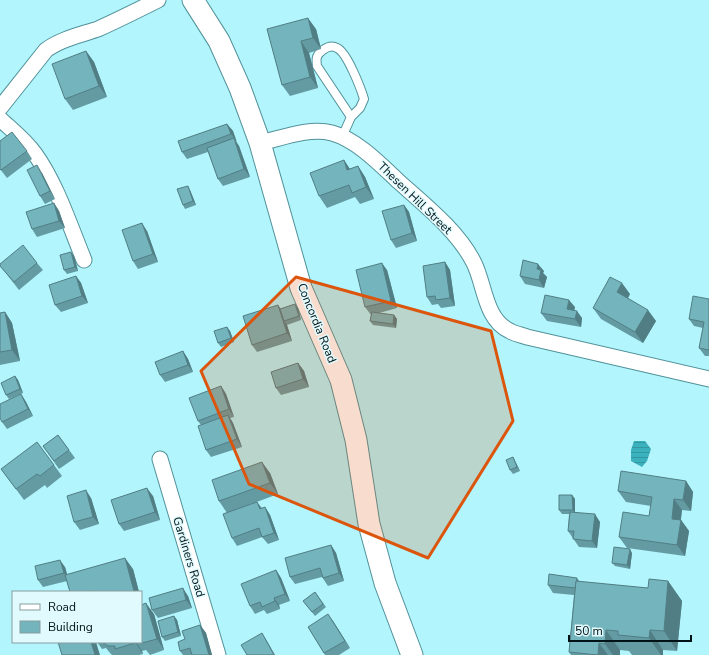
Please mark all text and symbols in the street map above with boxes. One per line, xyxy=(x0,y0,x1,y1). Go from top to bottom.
street label: Thesen Hill Street xyxy=(374,158,456,238)
street label: Concordia Road xyxy=(294,281,340,365)
street label: Gardiners Road xyxy=(169,515,209,599)
legend xyxy=(12,591,142,643)
text: Road xyxy=(48,599,76,615)
scale bar xyxy=(569,617,691,643)
text: Building xyxy=(48,619,93,635)
text: 50 m xyxy=(575,623,603,639)

